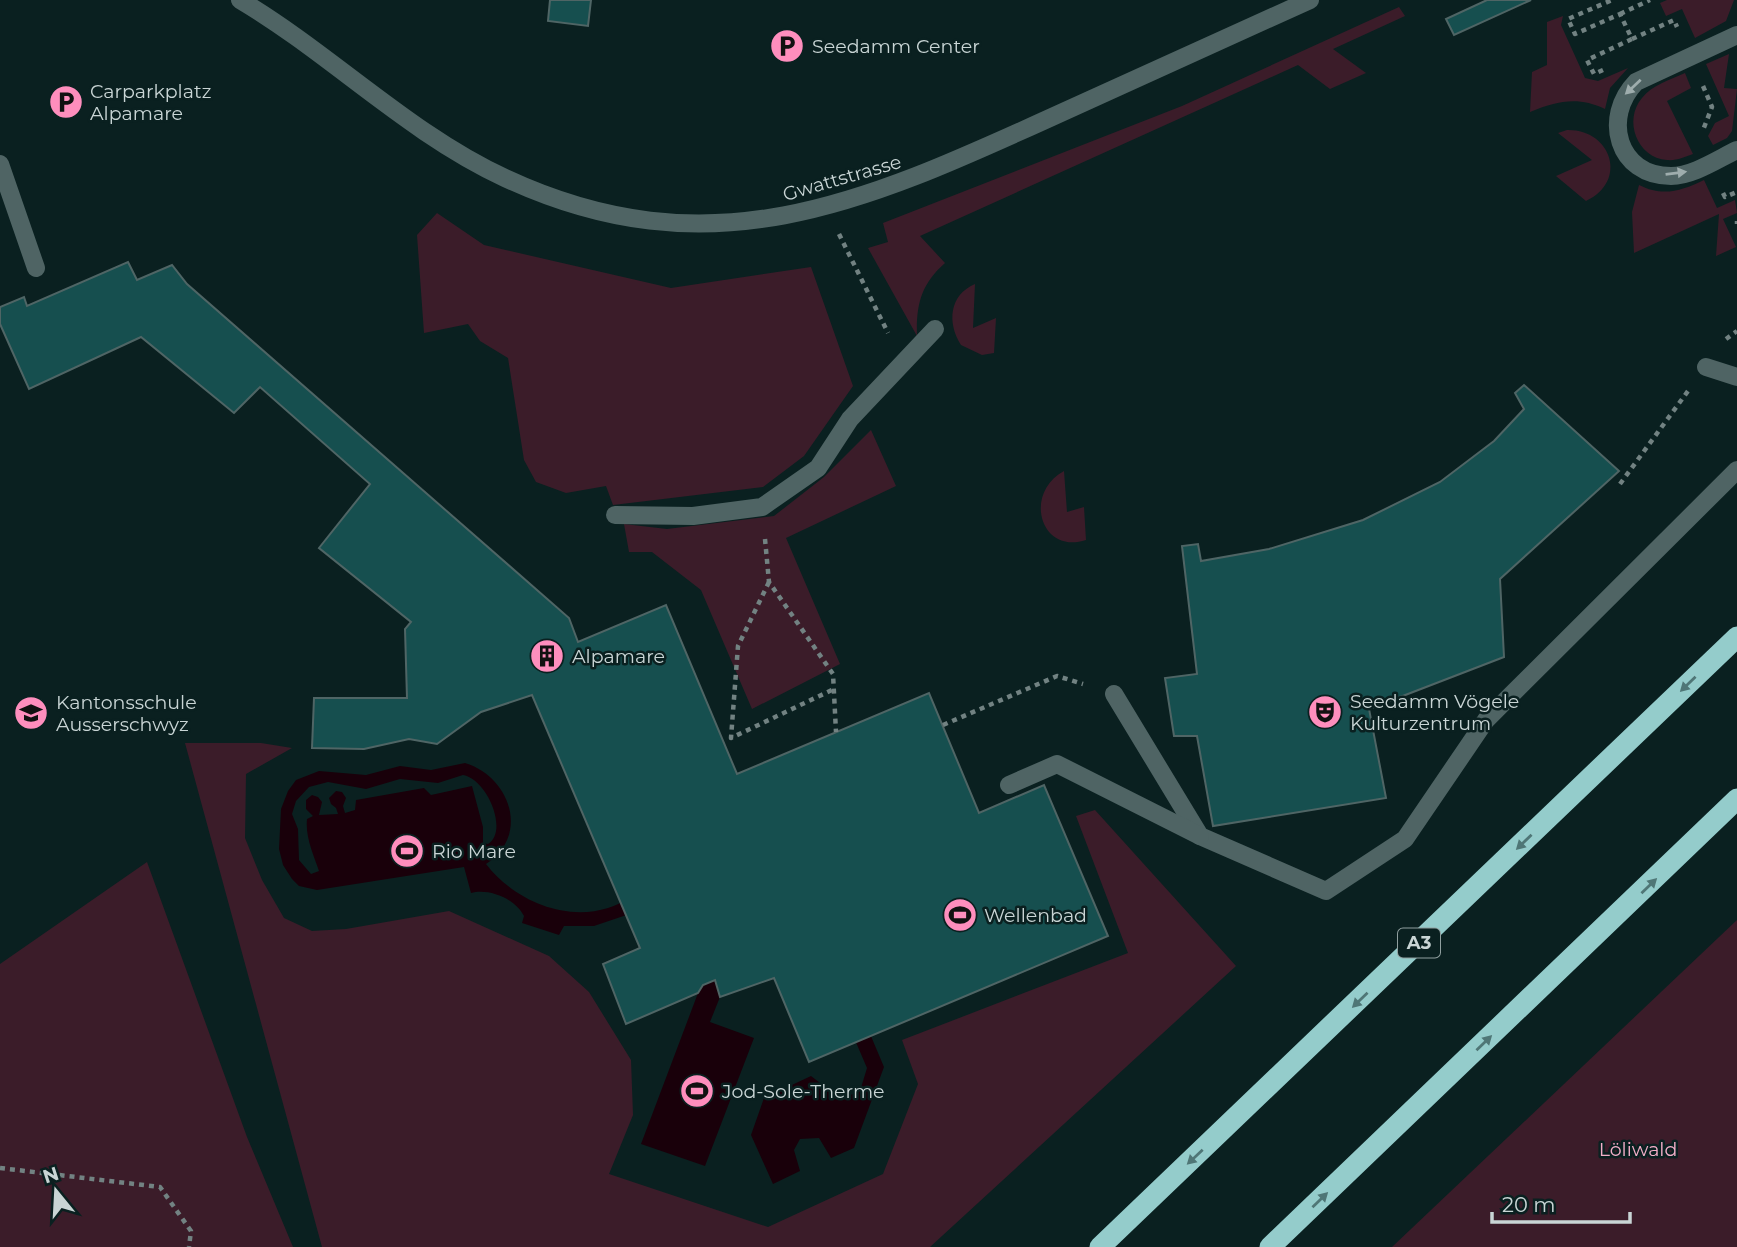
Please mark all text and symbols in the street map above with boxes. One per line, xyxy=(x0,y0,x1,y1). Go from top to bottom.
parking icon: Seedamm Center xyxy=(768,27,806,65)
place label: Seedamm Center xyxy=(812,35,980,58)
one-way arrow xyxy=(1624,79,1642,95)
place label: Carparkplatz Alpamare xyxy=(90,80,211,125)
parking icon: Carparkplatz Alpamare xyxy=(47,83,85,121)
street label: Gwattstrasse xyxy=(780,150,904,206)
one-way arrow xyxy=(1665,168,1687,179)
building icon: Alpamare xyxy=(528,637,566,675)
place label: Alpamare xyxy=(572,645,665,668)
one-way arrow xyxy=(1680,676,1697,692)
place label: Seedamm Vögele Kulturzentrum xyxy=(1350,690,1519,735)
place label: Kantonsschule Ausserschwyz xyxy=(56,691,197,736)
theatre icon: Seedamm Vögele Kulturzentrum xyxy=(1306,693,1344,731)
school or university icon: Kantonsschule Ausserschwyz xyxy=(12,694,50,732)
sports icon: Rio Mare xyxy=(388,832,426,870)
one-way arrow xyxy=(1516,834,1533,850)
place label: Rio Mare xyxy=(432,840,516,863)
one-way arrow xyxy=(1640,877,1657,894)
sports icon: Wellenbad xyxy=(941,896,979,934)
place label: Wellenbad xyxy=(984,904,1087,927)
road number: A3 xyxy=(1398,928,1440,958)
one-way arrow xyxy=(1352,991,1369,1007)
one-way arrow xyxy=(1476,1035,1493,1051)
sports icon: Jod-Sole-Therme xyxy=(678,1072,716,1110)
place label: Jod-Sole-Therme xyxy=(721,1080,885,1103)
park label: Löliwald xyxy=(1599,1138,1677,1161)
one-way arrow xyxy=(1187,1148,1204,1164)
north arrow xyxy=(21,1156,91,1226)
text: N xyxy=(40,1162,62,1189)
scale bar xyxy=(1492,1180,1630,1224)
one-way arrow xyxy=(1311,1192,1329,1208)
text: 20 m xyxy=(1502,1192,1556,1217)

